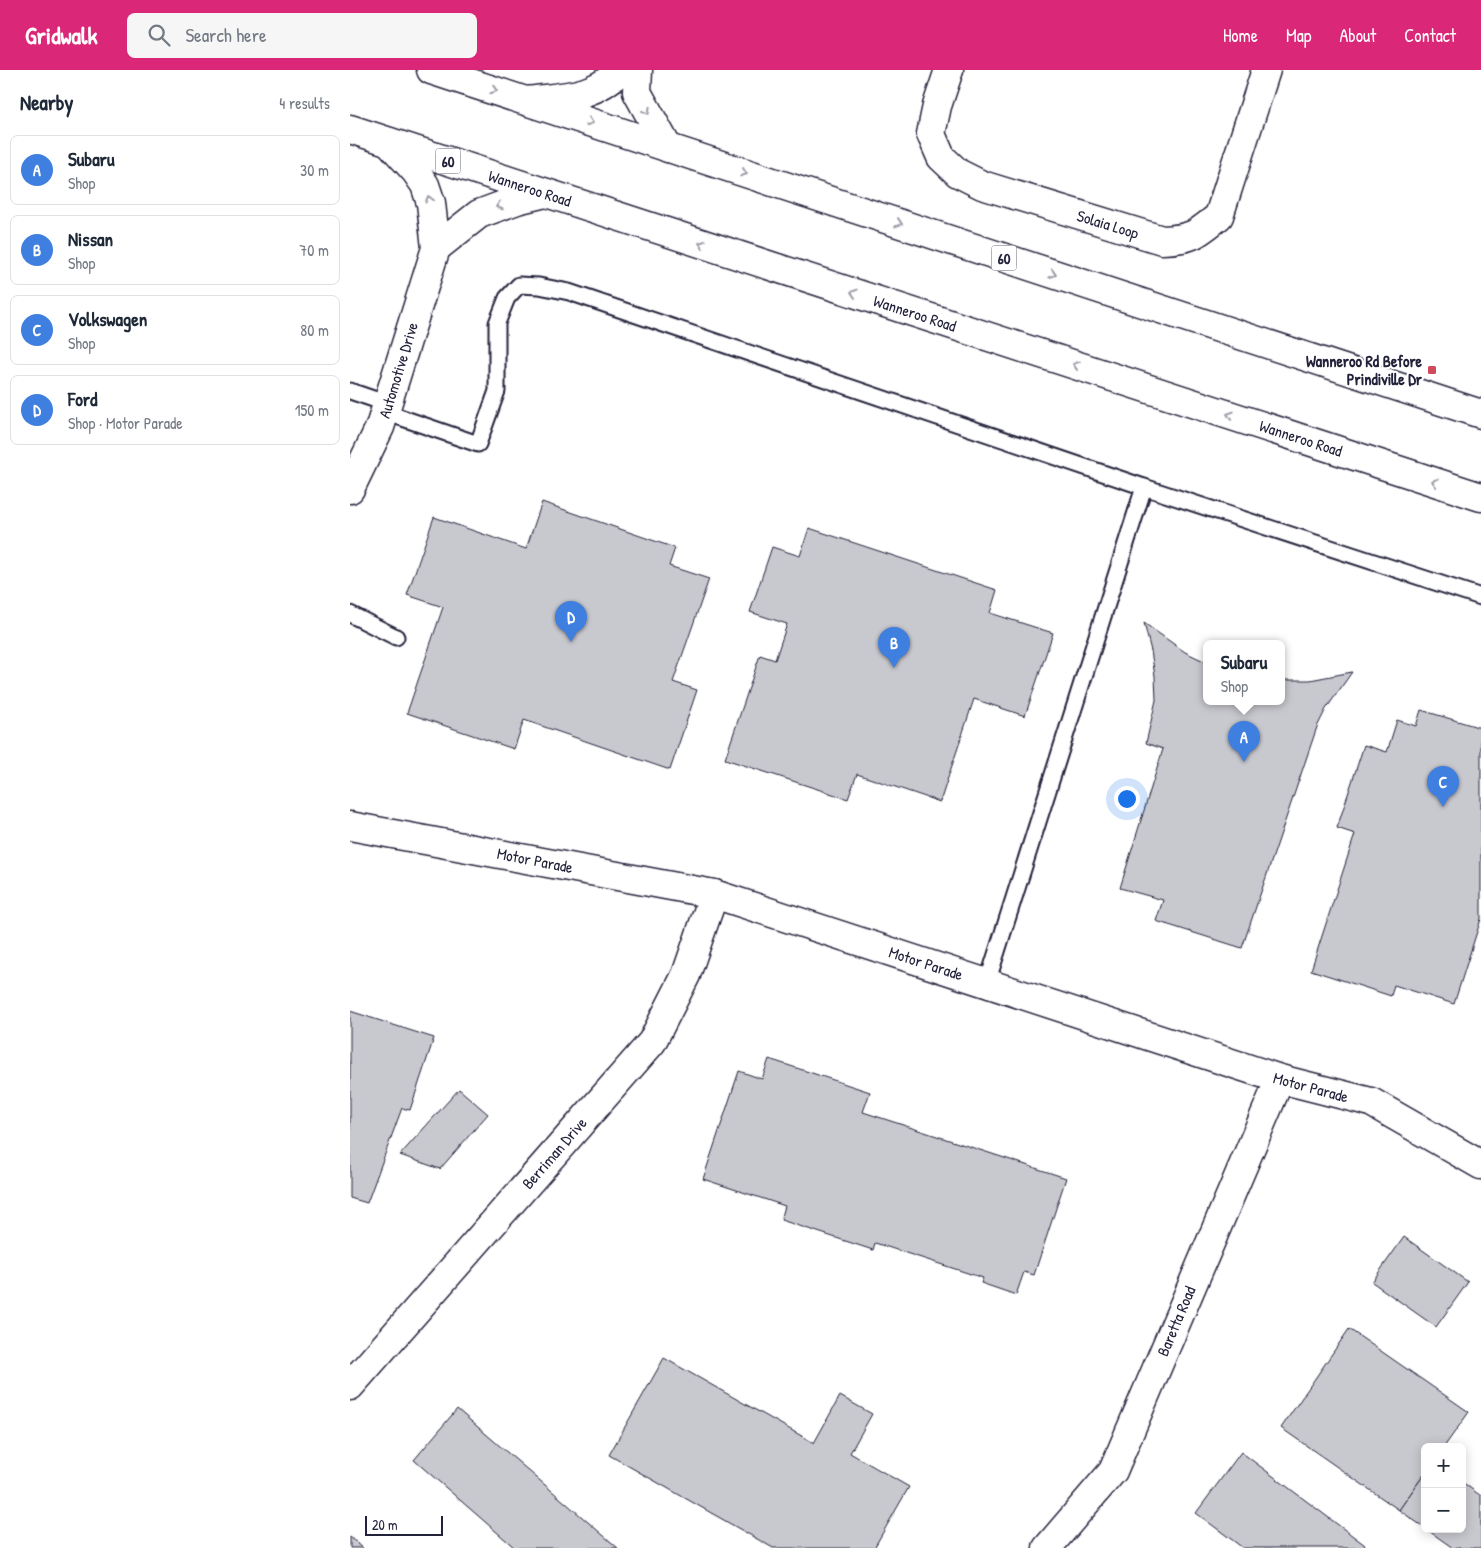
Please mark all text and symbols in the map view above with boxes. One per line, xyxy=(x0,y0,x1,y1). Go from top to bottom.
search box xyxy=(127,13,477,58)
text: Gridwalk xyxy=(25,19,97,51)
icon: search xyxy=(145,21,173,49)
text: Search here xyxy=(185,22,267,48)
text: Home xyxy=(1223,23,1258,48)
text: Map xyxy=(1286,23,1311,48)
text: About xyxy=(1339,23,1376,48)
text: Contact xyxy=(1404,23,1456,48)
one-way arrow xyxy=(490,85,498,95)
text: Nearby xyxy=(20,88,73,117)
text: 4 results xyxy=(279,92,330,114)
one-way arrow xyxy=(641,105,651,114)
one-way arrow xyxy=(585,116,593,126)
text: Subaru xyxy=(68,146,115,172)
road number: 60 xyxy=(436,148,460,174)
text: A xyxy=(33,159,41,181)
text: 30 m xyxy=(300,159,329,181)
street label: Wanneroo Road xyxy=(486,164,574,212)
one-way arrow xyxy=(739,167,748,177)
text: Shop xyxy=(68,172,95,194)
one-way arrow xyxy=(424,195,435,204)
one-way arrow xyxy=(495,200,504,210)
street label: Solaia Loop xyxy=(1074,204,1142,244)
one-way arrow xyxy=(894,218,902,228)
text: Nissan xyxy=(68,226,113,252)
text: B xyxy=(33,239,41,261)
text: 70 m xyxy=(299,239,329,261)
one-way arrow xyxy=(699,240,707,250)
road number: 60 xyxy=(992,246,1016,270)
text: Shop xyxy=(68,252,95,274)
one-way arrow xyxy=(1048,268,1057,278)
one-way arrow xyxy=(851,289,859,299)
street label: Wanneroo Road xyxy=(871,289,959,337)
text: Volkswagen xyxy=(68,306,147,332)
text: C xyxy=(33,319,41,341)
text: 80 m xyxy=(300,319,329,341)
street label: Automotive Drive xyxy=(373,319,423,421)
text: Shop xyxy=(68,332,95,354)
place label: Wanneroo Rd Before Prindiville Dr xyxy=(1306,350,1423,390)
one-way arrow xyxy=(1072,361,1080,371)
marker: Wanneroo Rd Before Prindiville Dr xyxy=(1426,364,1438,376)
text: Ford xyxy=(68,386,98,412)
text: D xyxy=(33,399,41,421)
text: 150 m xyxy=(295,399,329,421)
one-way arrow xyxy=(1226,411,1235,421)
text: Shop · Motor Parade xyxy=(68,412,183,434)
street label: Wanneroo Road xyxy=(1257,414,1345,462)
one-way arrow xyxy=(1431,477,1439,487)
pin: D xyxy=(555,601,587,642)
pin: B xyxy=(878,627,910,668)
popup xyxy=(1203,640,1285,705)
text: Subaru xyxy=(1221,649,1267,675)
text: Shop xyxy=(1221,675,1248,697)
pin: A xyxy=(1228,721,1260,762)
pin: C xyxy=(1427,766,1459,807)
your location xyxy=(1114,786,1140,812)
street label: Motor Parade xyxy=(495,842,575,878)
street label: Motor Parade xyxy=(886,941,966,986)
street label: Motor Parade xyxy=(1271,1066,1352,1108)
street label: Berriman Drive xyxy=(517,1112,592,1194)
street label: Baretta Road xyxy=(1151,1283,1201,1359)
map controls xyxy=(1421,1443,1466,1533)
button: + xyxy=(1421,1443,1466,1488)
button: − xyxy=(1421,1488,1466,1533)
scale bar xyxy=(365,1513,442,1536)
text: 20 m xyxy=(372,1515,398,1534)

